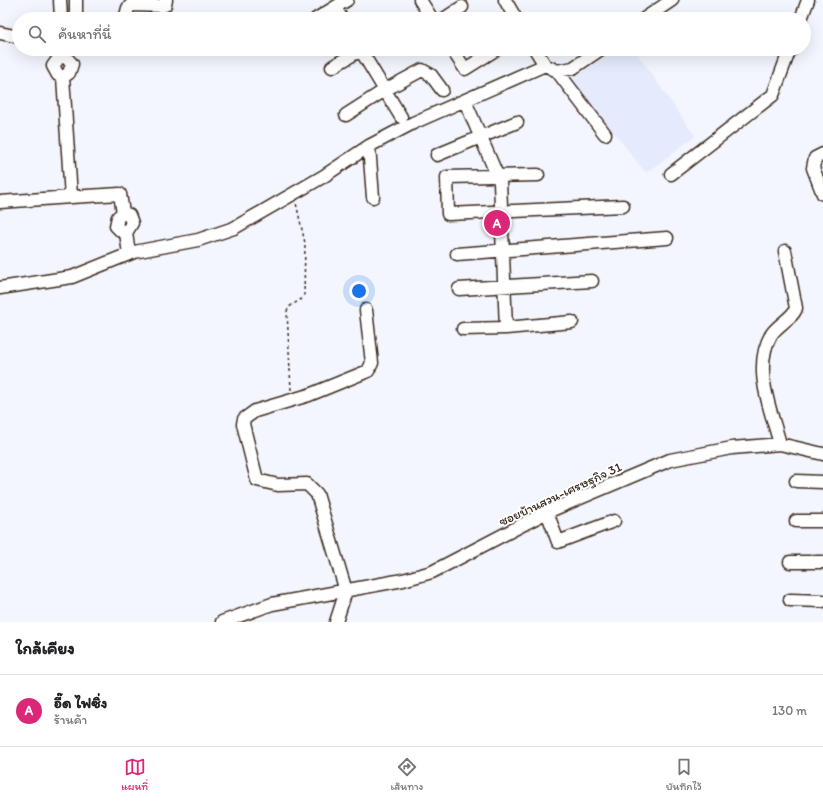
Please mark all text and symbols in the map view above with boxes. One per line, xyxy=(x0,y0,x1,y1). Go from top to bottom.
search box xyxy=(12,12,811,56)
icon: search xyxy=(26,23,48,45)
text: ค้นหาที่นี่ xyxy=(58,25,111,43)
pin: A xyxy=(484,208,510,238)
your location xyxy=(349,281,369,301)
street label: ซอยบ้านสวน-เศรษฐกิจ 31 xyxy=(496,459,624,531)
text: ใกล้เคียง xyxy=(16,638,75,658)
text: อี๊ด ไฟซิ่ง xyxy=(54,694,107,712)
text: A xyxy=(25,703,33,718)
text: 130 m xyxy=(772,703,807,718)
text: ร้านค้า xyxy=(54,712,87,727)
tab: แผนที่ xyxy=(121,756,148,793)
tab: เส้นทาง xyxy=(391,756,423,793)
tab: บันทึกไว้ xyxy=(666,756,702,793)

